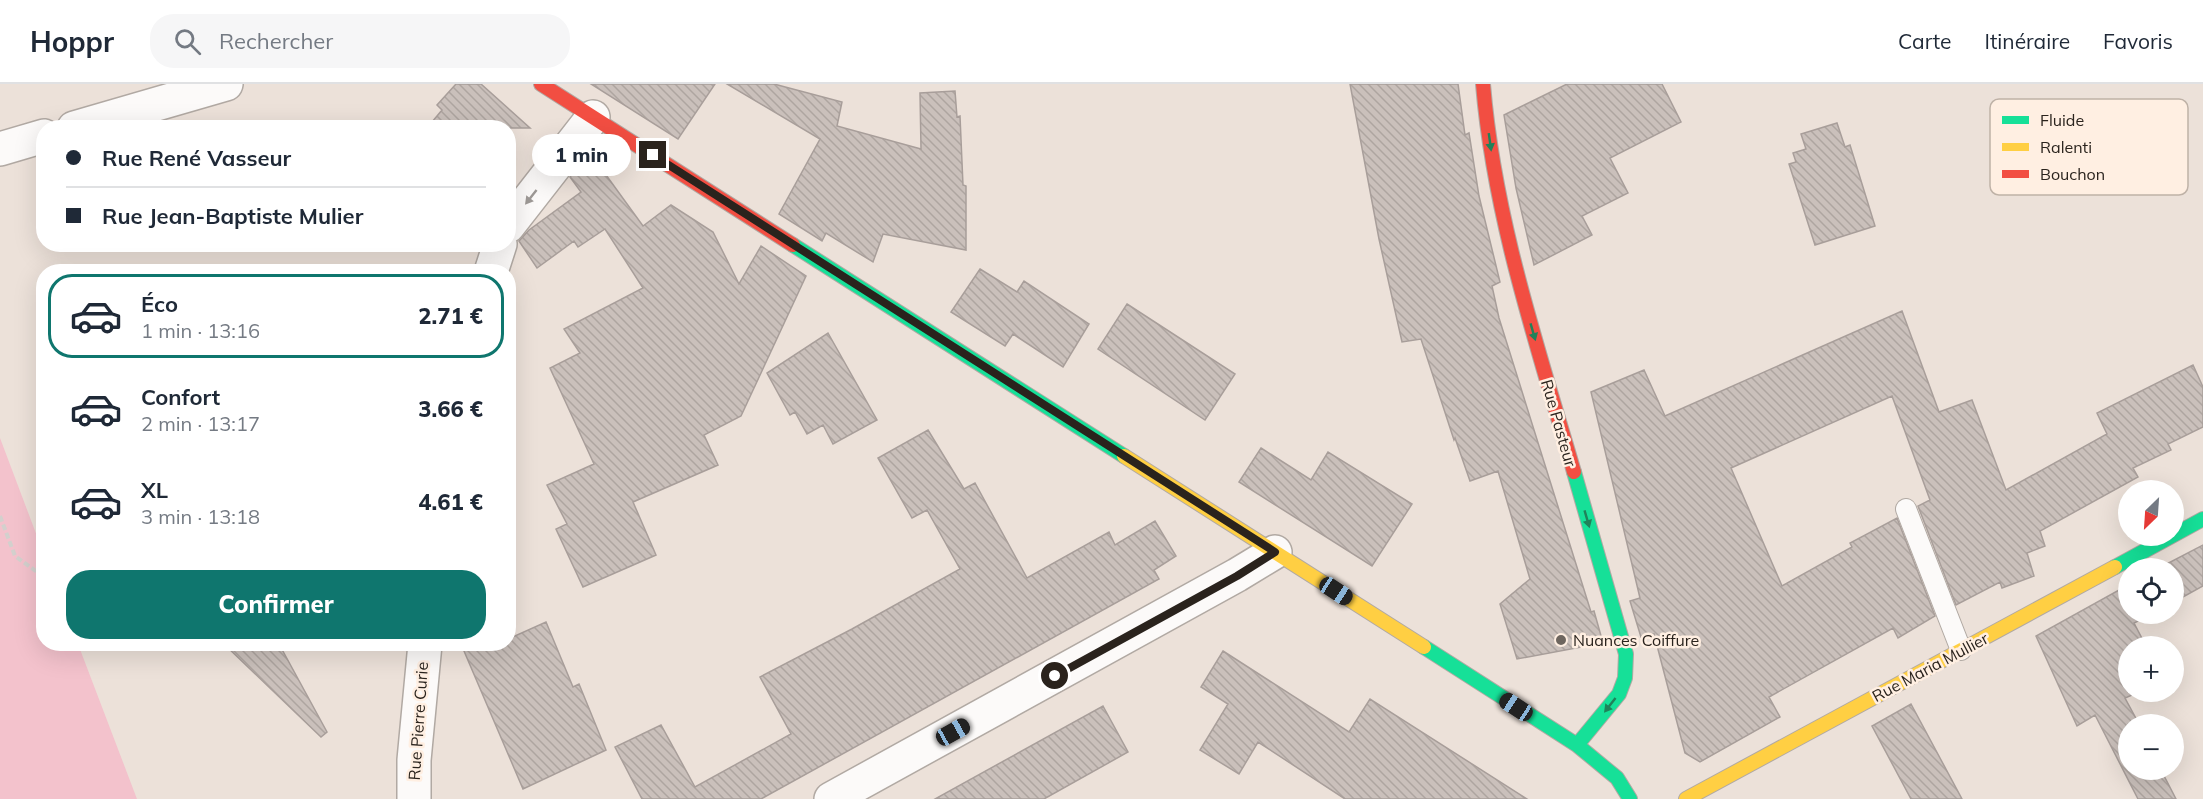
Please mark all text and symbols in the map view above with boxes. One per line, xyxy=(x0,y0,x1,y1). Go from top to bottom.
search box xyxy=(150,14,570,68)
text: Hoppr xyxy=(30,24,114,59)
icon: search xyxy=(171,25,204,58)
text: Rechercher xyxy=(219,27,333,55)
text: Carte xyxy=(1898,28,1952,54)
text: Itinéraire xyxy=(1985,28,2070,54)
text: Favoris xyxy=(2103,28,2173,54)
legend xyxy=(1990,99,2188,195)
text: Fluide xyxy=(2040,110,2084,130)
one-way arrow xyxy=(1485,133,1494,152)
callout: 1 min xyxy=(533,134,632,176)
text: Ralenti xyxy=(2040,137,2092,157)
route end xyxy=(639,141,666,168)
text: 1 min xyxy=(555,142,608,167)
text: Rue René Vasseur xyxy=(102,144,291,172)
text: Bouchon xyxy=(2040,164,2105,184)
one-way arrow xyxy=(526,189,538,204)
text: Rue Jean-Baptiste Mulier xyxy=(102,202,363,230)
icon: car xyxy=(69,289,123,343)
text: Éco xyxy=(141,290,178,318)
text: 2.71 € xyxy=(418,302,483,330)
text: 1 min · 13:16 xyxy=(141,318,260,343)
one-way arrow xyxy=(1529,323,1538,341)
street label: Rue Pasteur xyxy=(1537,377,1581,469)
icon: car xyxy=(69,382,123,436)
text: Confort xyxy=(141,383,220,411)
text: 3.66 € xyxy=(418,395,483,423)
text: 2 min · 13:17 xyxy=(141,411,260,436)
icon: car xyxy=(69,475,123,529)
text: XL xyxy=(141,476,168,504)
north arrow xyxy=(2118,480,2184,546)
map controls xyxy=(2118,480,2184,780)
text: 4.61 € xyxy=(418,488,483,516)
text: 3 min · 13:18 xyxy=(141,504,260,529)
one-way arrow xyxy=(1583,511,1592,529)
button: locate xyxy=(2118,558,2184,624)
button: Confirmer xyxy=(66,570,486,639)
car xyxy=(1316,574,1356,608)
street label: Rue Maria Mullier xyxy=(1868,628,1992,706)
place label: Nuances Coiffure xyxy=(1573,630,1699,650)
marker: Nuances Coiffure xyxy=(1554,633,1568,647)
button: + xyxy=(2118,636,2184,702)
street label: Rue Pierre Curie xyxy=(404,661,432,781)
route start xyxy=(1041,662,1068,689)
car xyxy=(1496,690,1536,724)
one-way arrow xyxy=(1605,697,1617,712)
button: − xyxy=(2118,714,2184,780)
car xyxy=(933,715,973,749)

